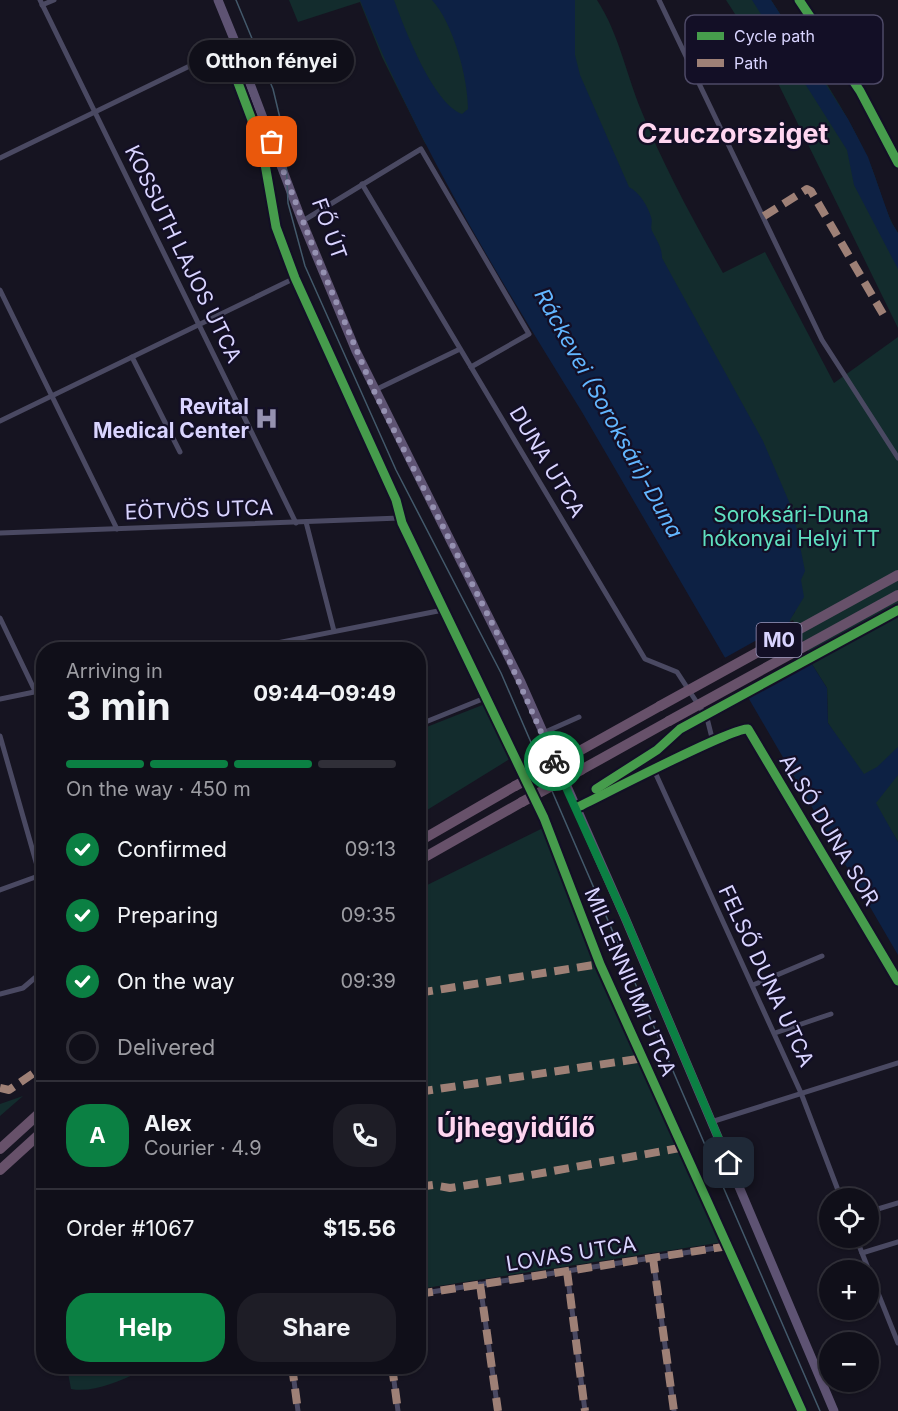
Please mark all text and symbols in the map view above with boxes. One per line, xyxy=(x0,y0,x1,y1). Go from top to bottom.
legend xyxy=(685,15,883,84)
text: Cycle path xyxy=(734,26,815,46)
callout: Otthon fényei xyxy=(190,40,354,82)
text: Otthon fényei xyxy=(206,49,337,73)
text: Path xyxy=(734,53,768,73)
pin xyxy=(246,116,297,167)
district label: Czuczorsziget xyxy=(637,117,829,150)
icon: bag xyxy=(255,125,288,158)
street label: KOSSUTH LAJOS UTCA xyxy=(120,141,247,367)
street label: FŐ ÚT xyxy=(307,194,353,263)
water label: Ráckevei (Soroksári)-Duna xyxy=(529,284,689,542)
place label: Revital Medical Center xyxy=(93,394,249,443)
street label: DUNA UTCA xyxy=(505,402,590,522)
hospital icon: Revital Medical Center xyxy=(254,406,280,432)
street label: EÖTVÖS UTCA xyxy=(124,494,274,525)
park label: Soroksári-Duna hókonyai Helyi TT xyxy=(702,502,880,551)
road number: M0 xyxy=(756,623,802,657)
text: Arriving in xyxy=(66,659,163,683)
text: 09:44–09:49 xyxy=(253,680,396,706)
text: 3 min xyxy=(66,682,171,729)
courier xyxy=(524,731,584,791)
icon: bike xyxy=(538,745,571,778)
street label: ALSÓ DUNA SOR xyxy=(774,749,885,910)
text: On the way · 450 m xyxy=(66,777,251,801)
icon: check xyxy=(66,833,99,866)
text: Confirmed xyxy=(117,836,227,862)
text: 09:13 xyxy=(345,837,396,861)
street label: FELSŐ DUNA UTCA xyxy=(713,881,819,1070)
street label: MILLENNIUMI UTCA xyxy=(579,884,682,1080)
icon: check xyxy=(66,899,99,932)
text: Preparing xyxy=(117,902,218,928)
text: 09:35 xyxy=(341,903,396,927)
icon: check xyxy=(66,965,99,998)
text: On the way xyxy=(117,968,235,994)
text: 09:39 xyxy=(340,969,396,993)
text: Delivered xyxy=(117,1034,215,1060)
button: phone xyxy=(333,1104,396,1167)
text: Alex xyxy=(144,1110,192,1136)
district label: Újhegyidűlő xyxy=(437,1111,595,1144)
text: A xyxy=(89,1122,106,1148)
text: Courier · 4.9 xyxy=(144,1136,262,1160)
pin xyxy=(703,1137,754,1188)
icon: home xyxy=(712,1146,745,1179)
map controls xyxy=(819,1188,879,1392)
button: locate xyxy=(819,1188,879,1248)
text: Order #1067 xyxy=(66,1215,194,1241)
text: $15.56 xyxy=(323,1215,396,1241)
street label: LOVAS UTCA xyxy=(504,1231,638,1276)
button: + xyxy=(819,1260,879,1320)
button: Help xyxy=(66,1293,225,1362)
button: Share xyxy=(237,1293,396,1362)
button: − xyxy=(819,1332,879,1392)

